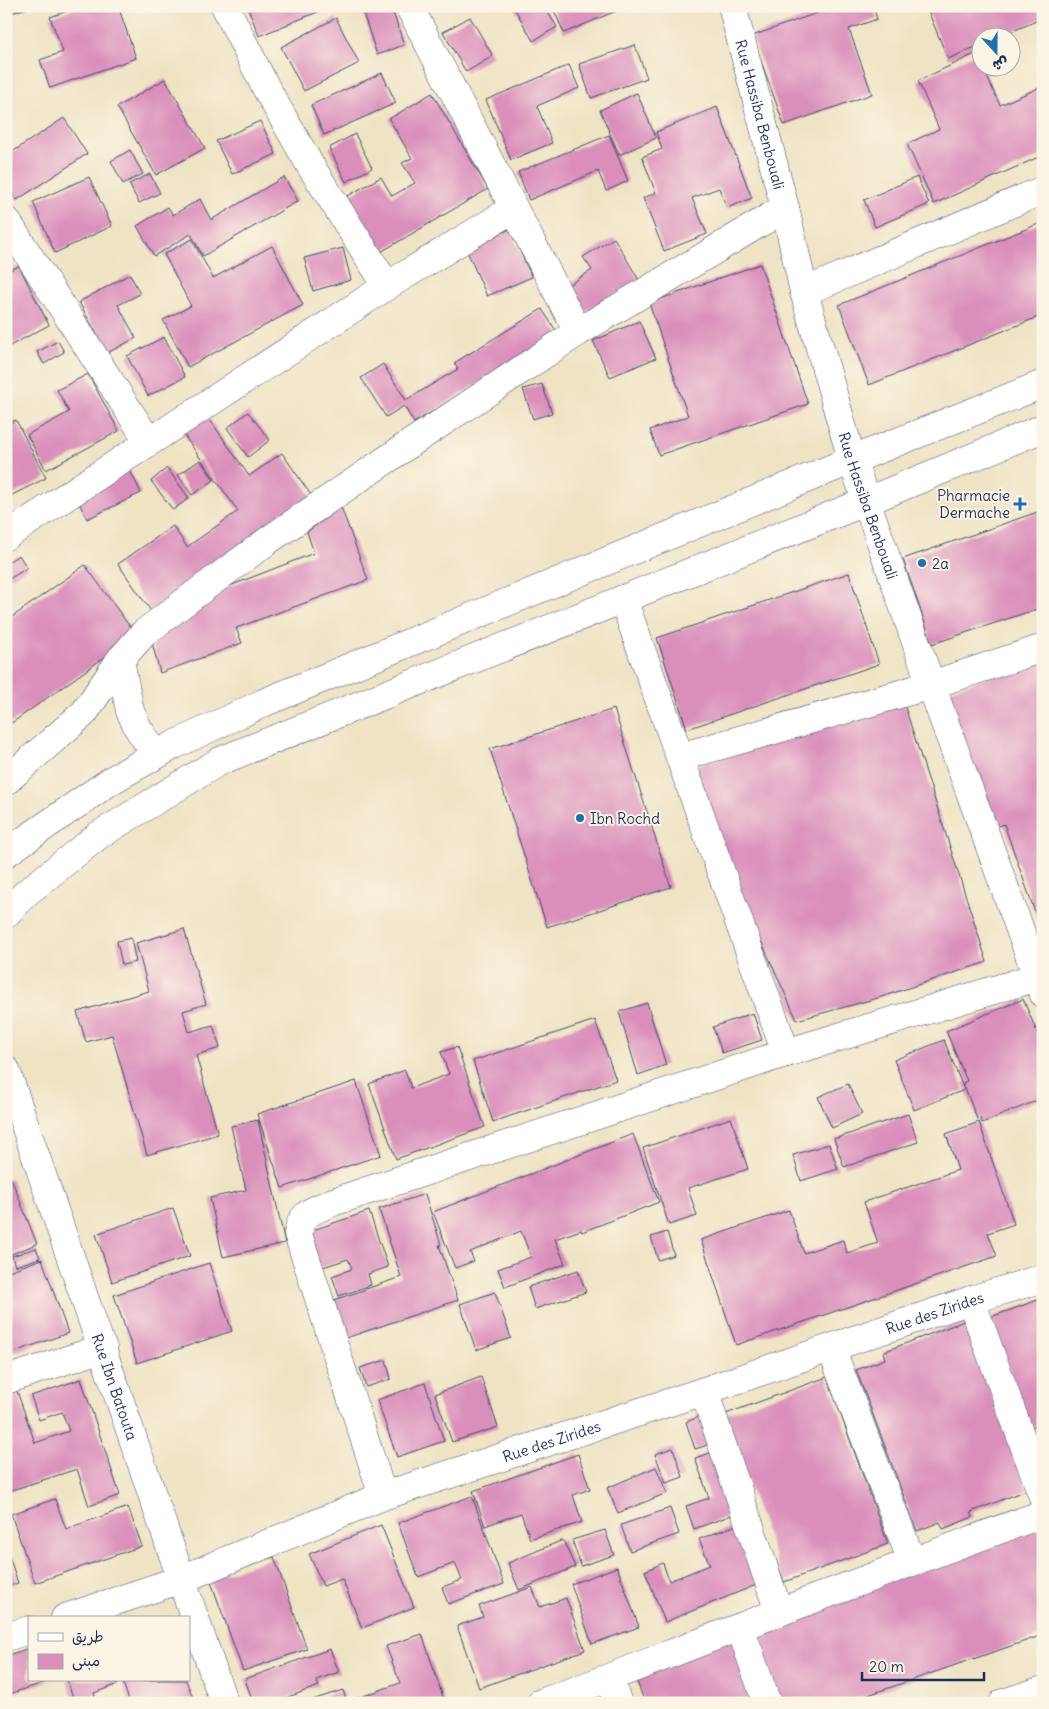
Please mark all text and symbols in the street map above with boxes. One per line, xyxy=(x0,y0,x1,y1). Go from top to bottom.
north arrow xyxy=(972,28,1022,78)
street label: Rue Hassiba Benbouali xyxy=(732,37,789,191)
text: ش xyxy=(990,53,1011,75)
street label: Rue Hassiba Benbouali xyxy=(835,430,902,581)
place label: Pharmacie Dermache xyxy=(937,486,1010,522)
marker: Pharmacie Dermache xyxy=(1014,498,1026,510)
place label: 2a xyxy=(932,554,949,573)
marker: 2a xyxy=(916,557,928,569)
place label: Ibn Rochd xyxy=(590,809,660,828)
marker: Ibn Rochd xyxy=(574,812,586,824)
street label: Rue des Zirides xyxy=(883,1287,986,1338)
street label: Rue Ibn Batouta xyxy=(88,1331,142,1443)
street label: Rue des Zirides xyxy=(500,1416,603,1466)
legend xyxy=(28,1616,190,1682)
text: طريق xyxy=(72,1627,104,1646)
scale bar xyxy=(862,1649,984,1681)
text: مبنى xyxy=(72,1651,100,1671)
text: 20 m xyxy=(869,1657,904,1676)

